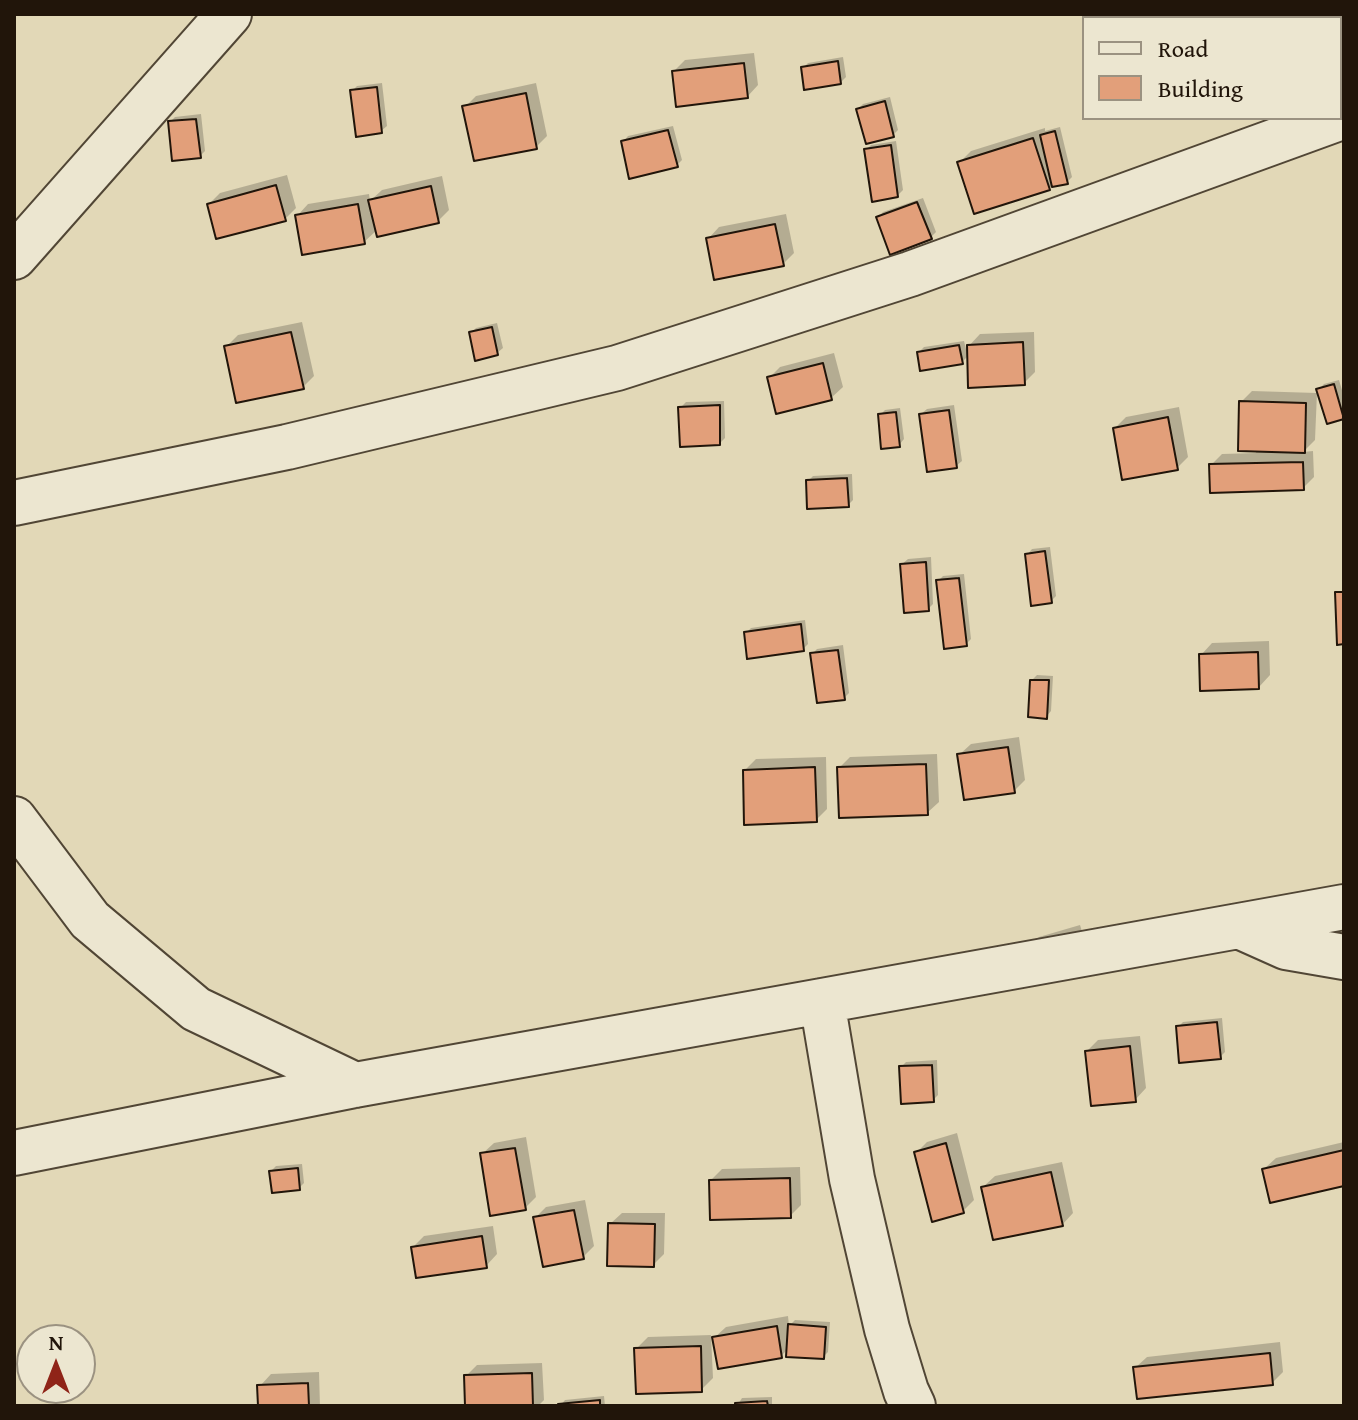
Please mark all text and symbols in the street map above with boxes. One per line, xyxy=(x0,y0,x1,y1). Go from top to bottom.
legend xyxy=(1082,16,1342,120)
text: Road xyxy=(1158,31,1208,66)
text: Building xyxy=(1158,71,1243,106)
north arrow xyxy=(16,1324,96,1404)
text: N xyxy=(49,1326,63,1358)

